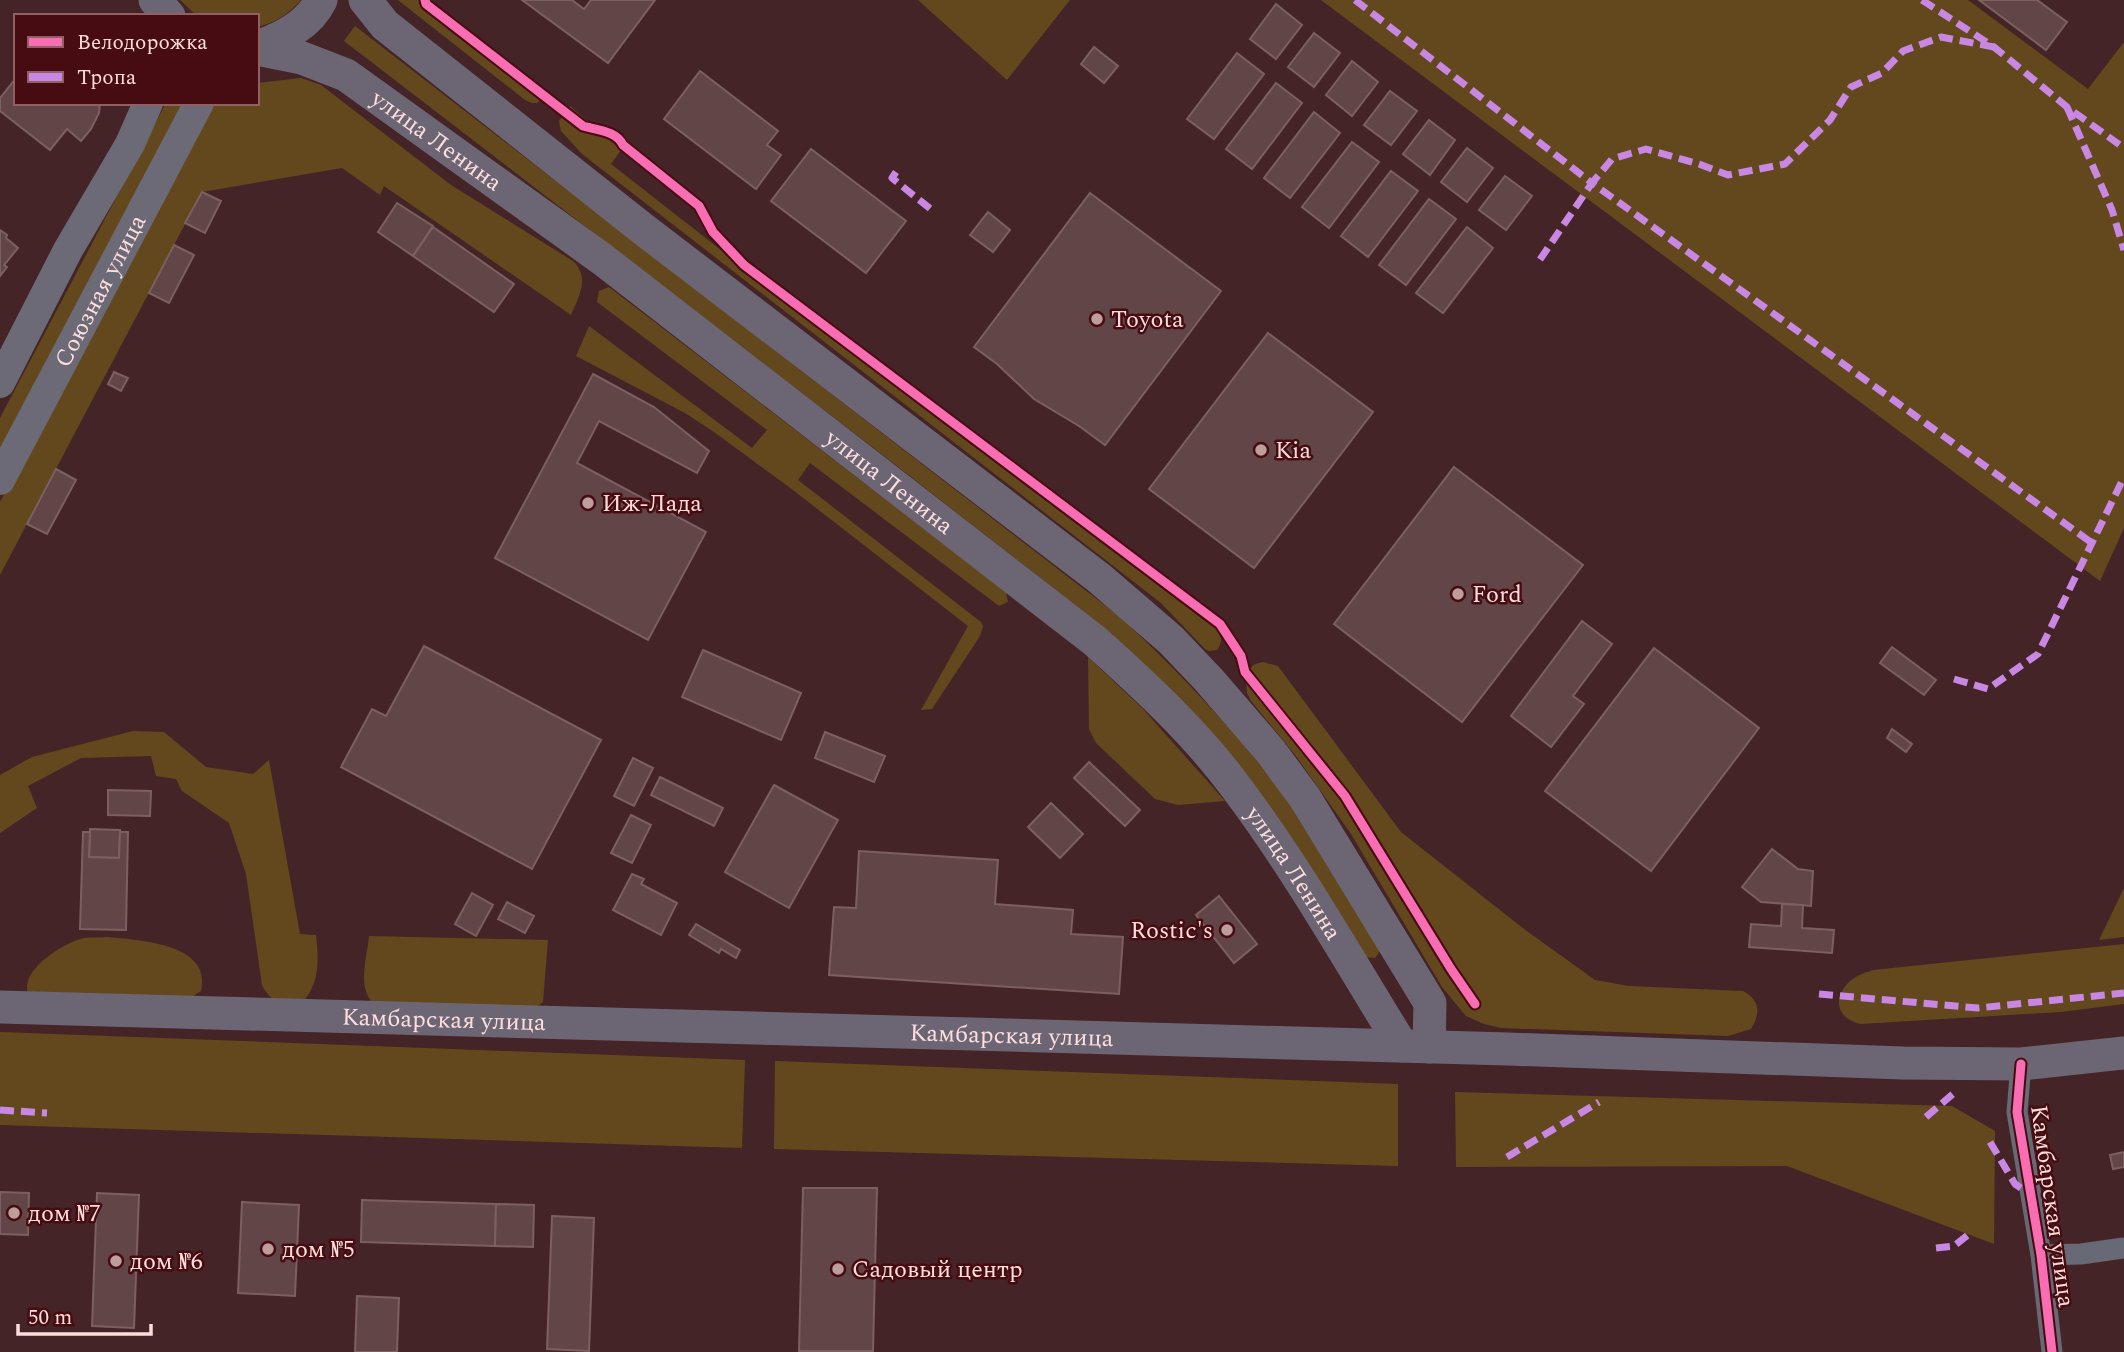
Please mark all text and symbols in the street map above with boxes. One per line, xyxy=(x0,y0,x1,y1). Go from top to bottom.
legend xyxy=(14,14,259,105)
text: Велодорожка xyxy=(77,27,208,59)
text: Тропа xyxy=(77,62,137,94)
street label: улица Ленина xyxy=(362,81,510,201)
street label: Союзная улица xyxy=(46,208,156,374)
place label: Toyota xyxy=(1111,302,1184,338)
marker: Toyota xyxy=(1089,311,1105,327)
street label: улица Ленина xyxy=(816,420,961,544)
place label: Kia xyxy=(1275,433,1312,469)
marker: Kia xyxy=(1253,442,1269,458)
place label: Иж-Лада xyxy=(602,486,702,522)
marker: Иж-Лада xyxy=(580,495,596,511)
place label: Ford xyxy=(1472,577,1522,613)
marker: Ford xyxy=(1450,586,1466,602)
street label: улица Ленина xyxy=(1236,798,1351,948)
place label: Rostic's xyxy=(1130,913,1213,949)
marker: Rostic's xyxy=(1219,922,1235,938)
street label: Камбарская улица xyxy=(341,1000,546,1041)
street label: Камбарская улица xyxy=(909,1015,1114,1057)
street label: Камбарская улица xyxy=(2020,1103,2084,1310)
place label: дом №7 xyxy=(28,1196,101,1232)
marker: дом №7 xyxy=(6,1205,22,1221)
place label: дом №5 xyxy=(282,1232,355,1268)
marker: дом №5 xyxy=(260,1241,276,1257)
place label: дом №6 xyxy=(130,1244,203,1280)
place label: Садовый центр xyxy=(852,1252,1023,1288)
marker: дом №6 xyxy=(108,1253,124,1269)
marker: Садовый центр xyxy=(830,1261,846,1277)
scale bar xyxy=(18,1292,150,1336)
text: 50 m xyxy=(28,1302,72,1334)

